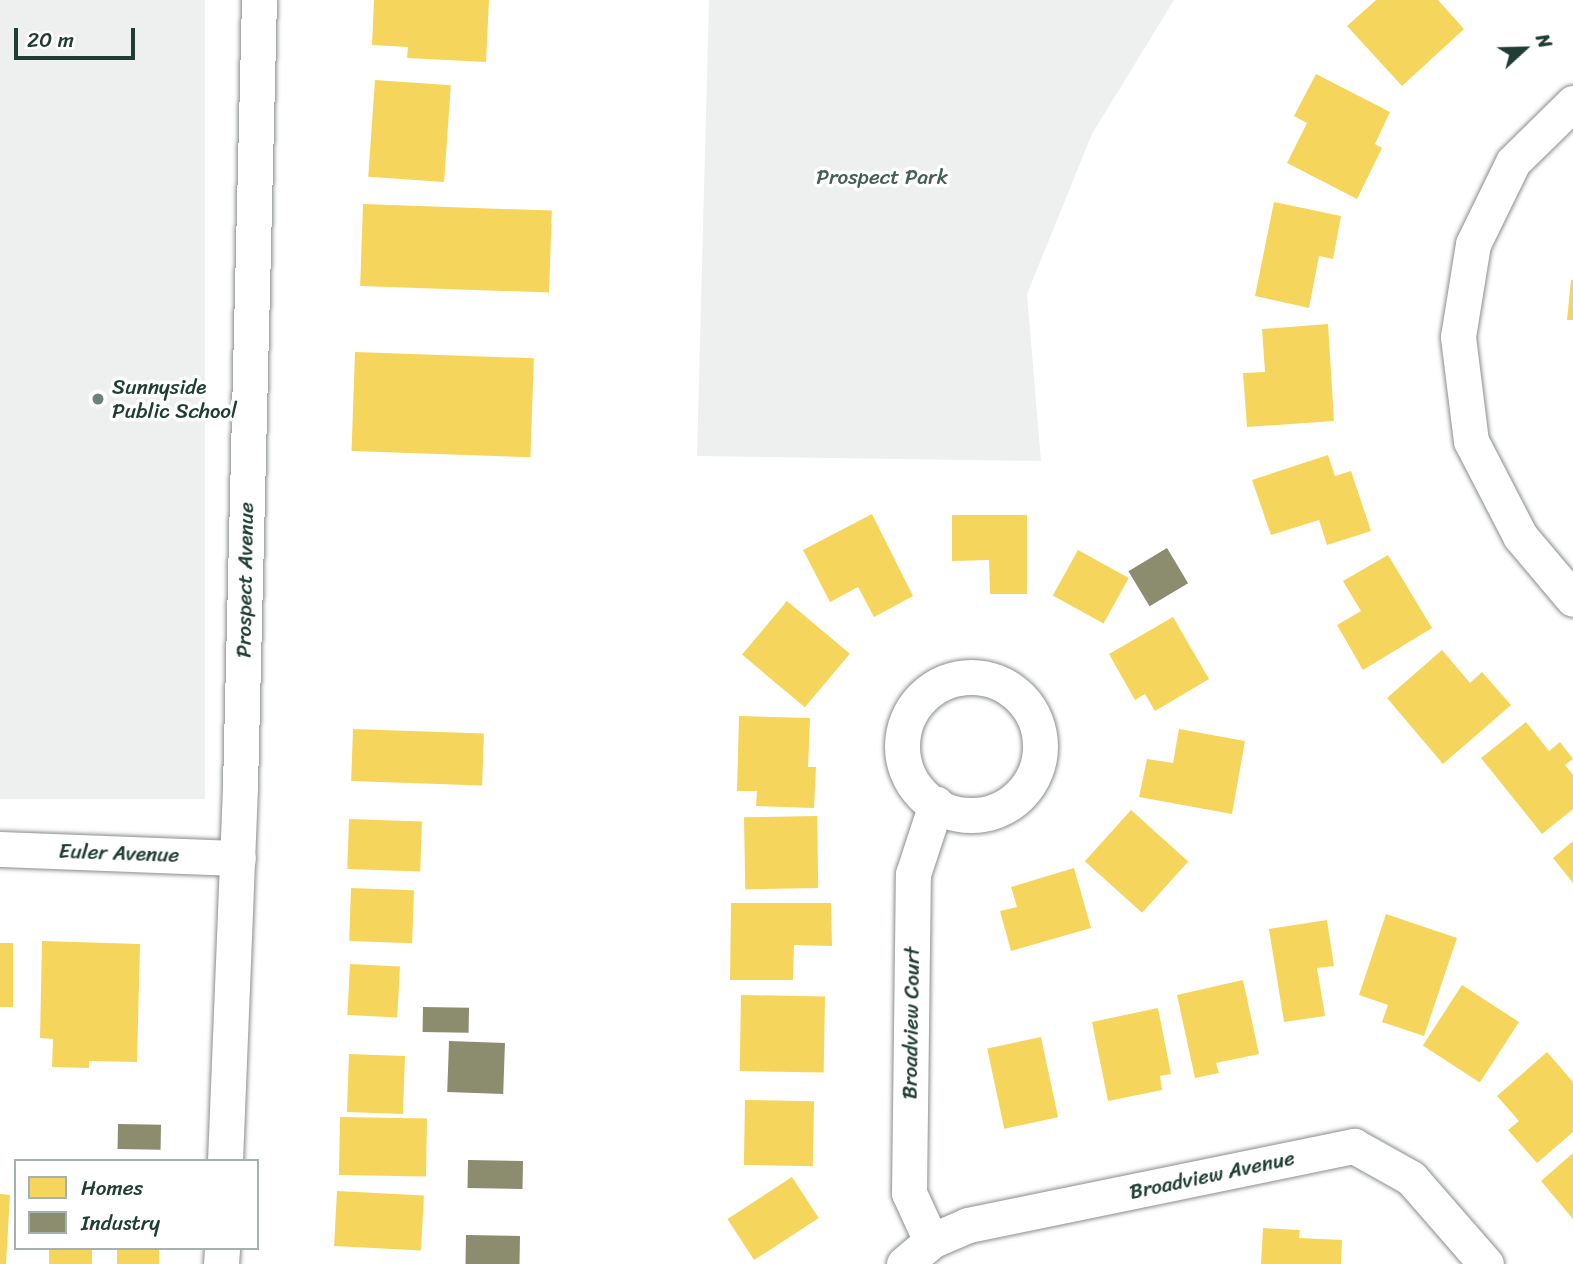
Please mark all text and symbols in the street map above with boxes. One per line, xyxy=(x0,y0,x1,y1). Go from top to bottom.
scale bar xyxy=(18,14,138,58)
north arrow xyxy=(1489,14,1559,84)
text: 20 m xyxy=(27,21,74,59)
text: N xyxy=(1526,29,1562,53)
park label: Prospect Park xyxy=(816,164,948,190)
place label: Sunnyside Public School xyxy=(112,374,237,424)
marker: Sunnyside Public School xyxy=(90,391,106,407)
street label: Prospect Avenue xyxy=(231,502,259,658)
street label: Euler Avenue xyxy=(58,838,180,868)
street label: Broadview Court xyxy=(897,946,925,1100)
street label: Broadview Avenue xyxy=(1127,1145,1297,1205)
legend xyxy=(14,1159,259,1250)
text: Homes xyxy=(81,1169,143,1207)
text: Industry xyxy=(81,1204,160,1242)

